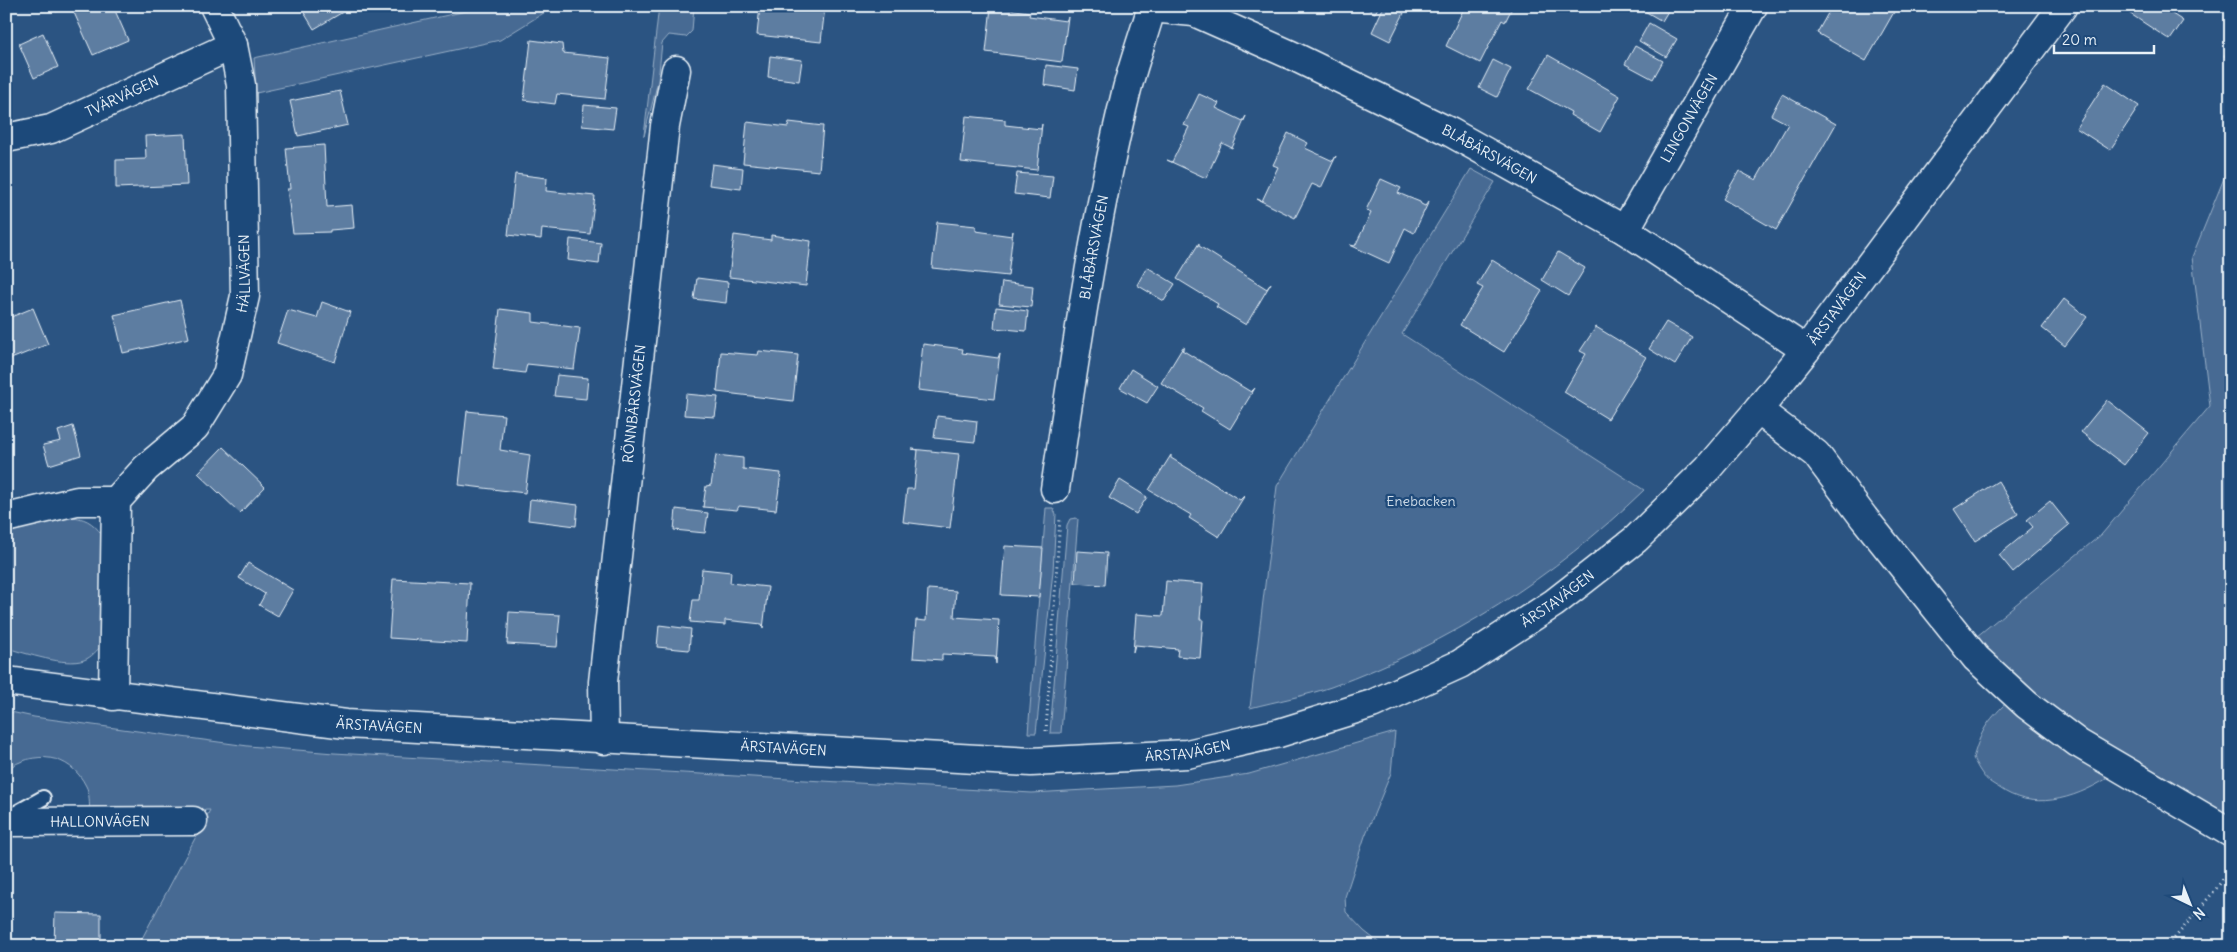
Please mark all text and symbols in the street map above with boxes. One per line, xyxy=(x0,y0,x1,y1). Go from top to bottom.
scale bar xyxy=(2054,22,2154,54)
text: 20 m xyxy=(2062,30,2097,49)
street label: LINGONVÄGEN xyxy=(1657,70,1721,166)
street label: TVÄRVÄGEN xyxy=(82,72,162,121)
street label: BLÅBÄRSVÄGEN xyxy=(1439,120,1540,188)
street label: BLÅBÄRSVÄGEN xyxy=(1076,193,1112,301)
street label: HÄLLVÄGEN xyxy=(232,234,254,314)
street label: ÄRSTAVÄGEN xyxy=(1804,268,1870,348)
street label: RÖNNBÄRSVÄGEN xyxy=(618,343,650,464)
park label: Enebacken xyxy=(1386,492,1456,510)
street label: ÄRSTAVÄGEN xyxy=(1518,566,1598,631)
street label: ÄRSTAVÄGEN xyxy=(335,714,423,737)
street label: ÄRSTAVÄGEN xyxy=(1144,735,1232,765)
street label: ÄRSTAVÄGEN xyxy=(740,737,827,760)
street label: HALLONVÄGEN xyxy=(50,812,150,831)
north arrow xyxy=(2164,880,2214,930)
text: N xyxy=(2189,904,2209,923)

